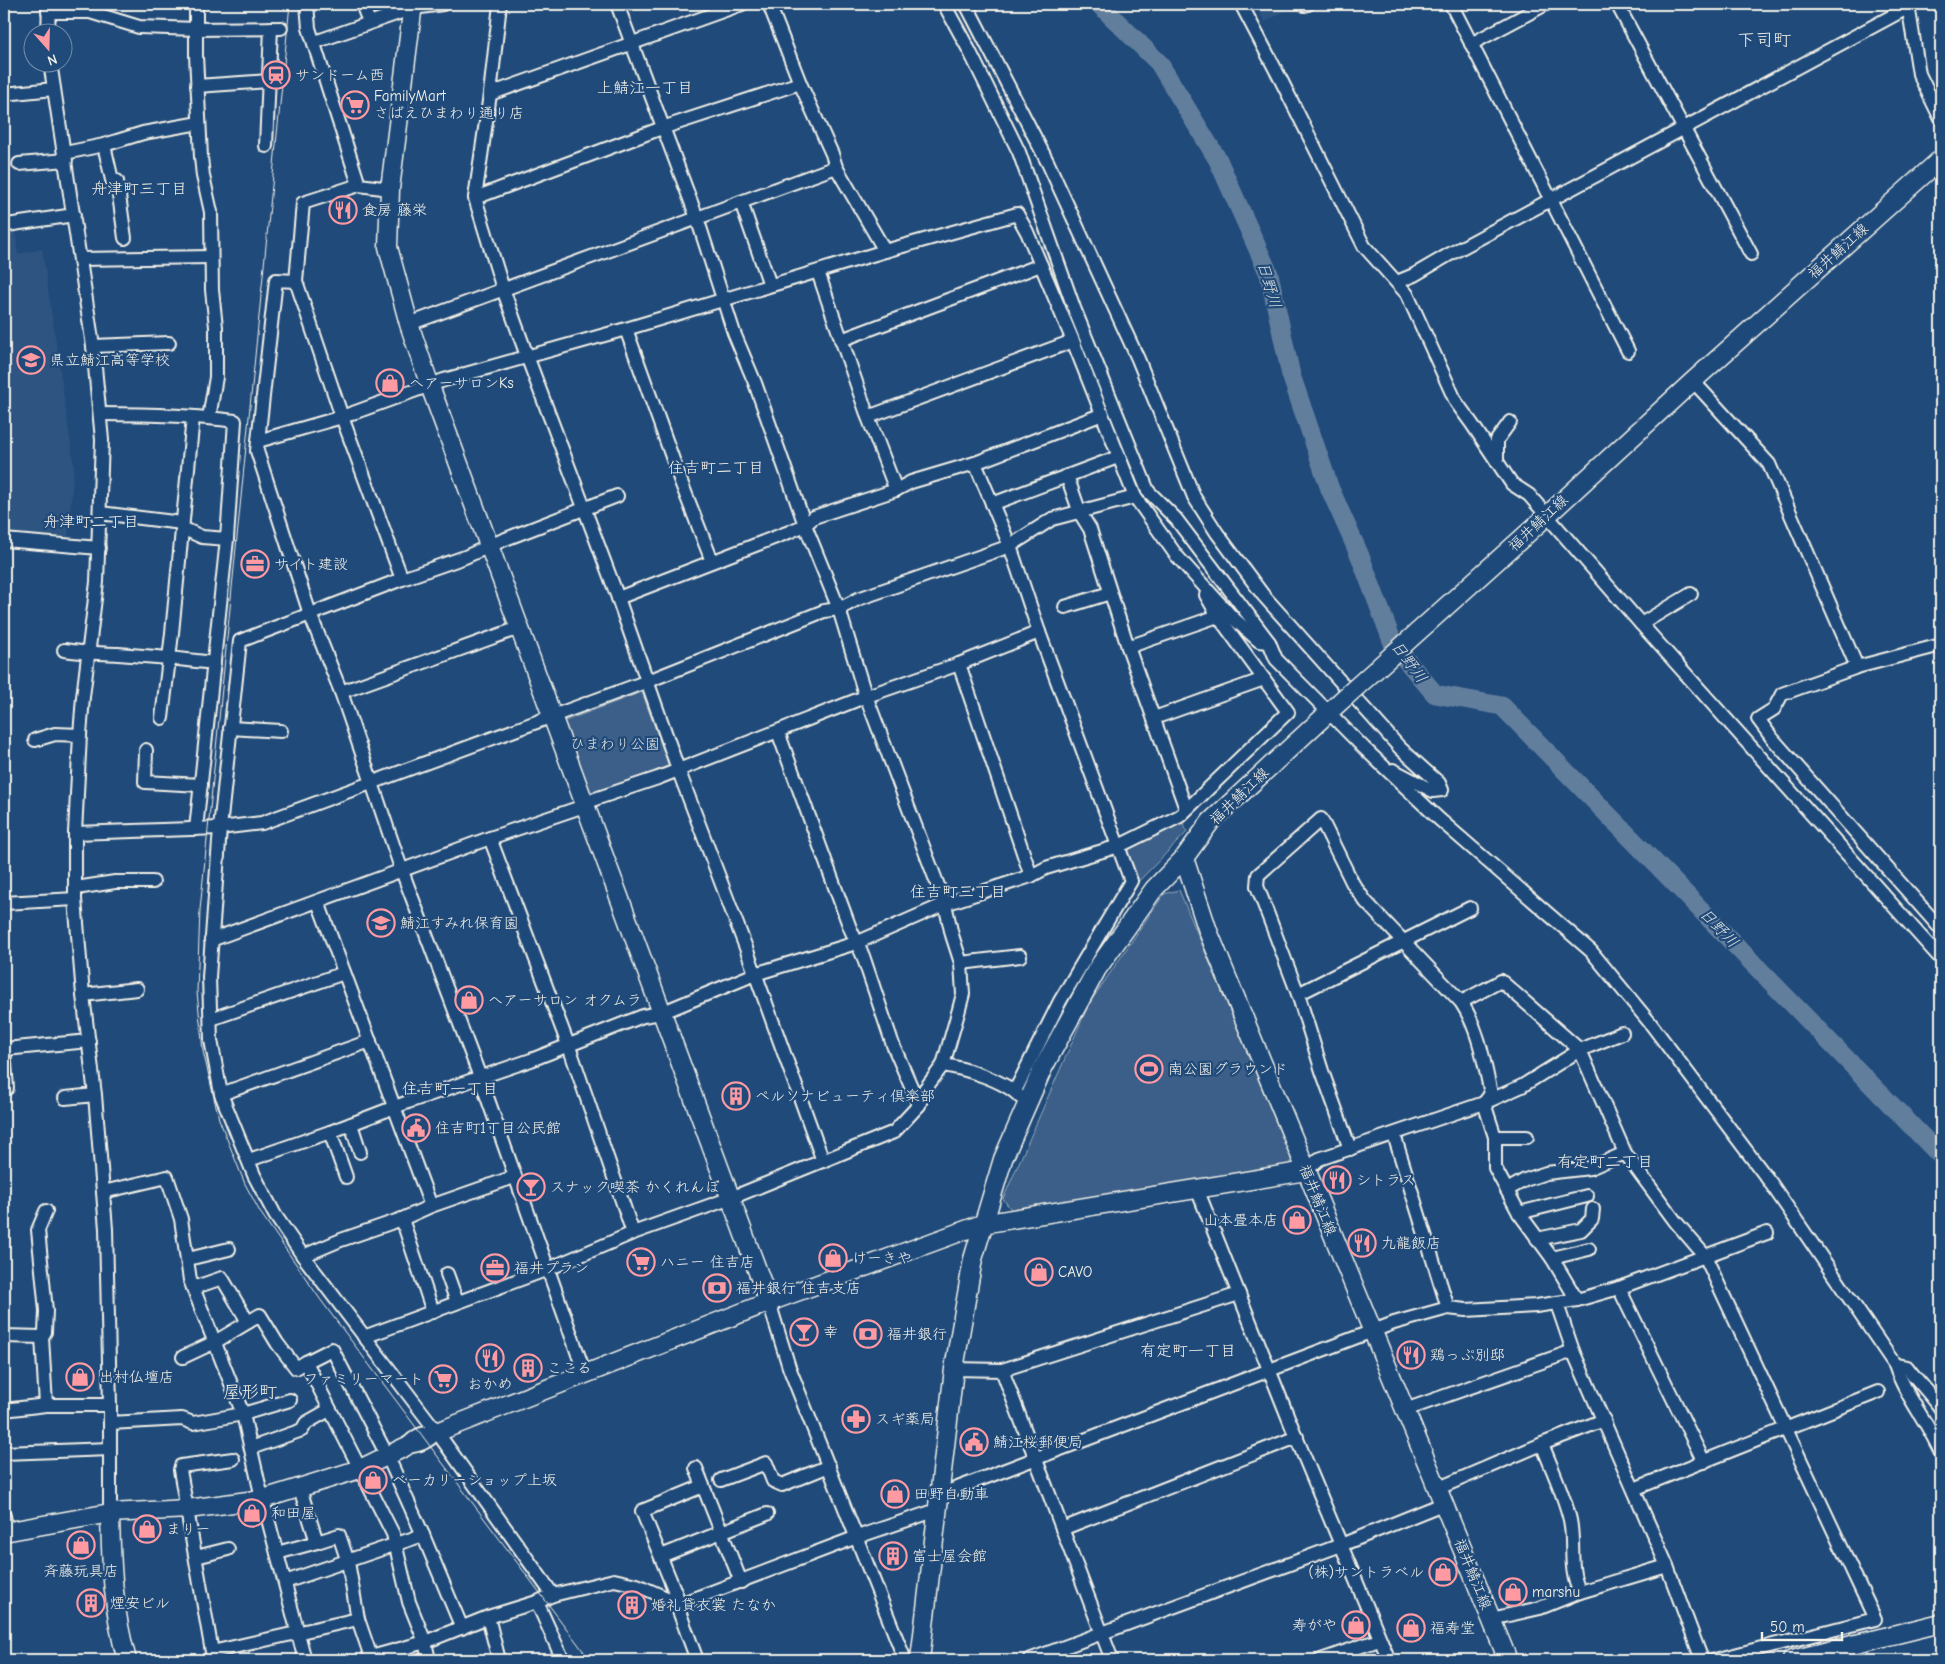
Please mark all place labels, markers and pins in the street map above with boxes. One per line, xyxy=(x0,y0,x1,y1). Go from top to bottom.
station icon: サンドーム西 xyxy=(261,60,291,90)
place label: サンドーム西 xyxy=(295,66,384,84)
place label: FamilyMart さばえひまわり通り店 xyxy=(374,87,524,122)
supermarket icon: FamilyMart さばえひまわり通り店 xyxy=(340,90,370,120)
restaurant icon: 食房 藤栄 xyxy=(328,195,358,225)
place label: 食房 藤栄 xyxy=(362,201,427,219)
school or university icon: 県立鯖江高等学校 xyxy=(16,345,46,375)
place label: 県立鯖江高等学校 xyxy=(50,351,170,369)
shop icon: ヘアーサロンKs xyxy=(375,368,405,398)
place label: ヘアーサロンKs xyxy=(409,374,514,392)
office icon: サイト建設 xyxy=(240,549,270,579)
place label: サイト建設 xyxy=(274,555,348,573)
school or university icon: 鯖江すみれ保育園 xyxy=(366,908,396,938)
place label: 鯖江すみれ保育園 xyxy=(400,914,519,932)
shop icon: ヘアーサロン オクムラ xyxy=(454,985,484,1015)
place label: ヘアーサロン オクムラ xyxy=(488,991,642,1009)
sports icon: 南公園グラウンド xyxy=(1134,1054,1164,1084)
place label: 南公園グラウンド xyxy=(1168,1060,1288,1078)
building icon: ペルソナビューティ倶楽部 xyxy=(721,1081,751,1111)
place label: ペルソナビューティ倶楽部 xyxy=(755,1087,935,1105)
public building icon: 住吉町1丁目公民館 xyxy=(401,1113,431,1143)
place label: 住吉町1丁目公民館 xyxy=(435,1119,561,1137)
restaurant icon: シトラス xyxy=(1322,1165,1352,1195)
place label: シトラス xyxy=(1356,1171,1415,1189)
bar icon: スナック喫茶 かくれんぼ xyxy=(516,1172,546,1202)
place label: スナック喫茶 かくれんぼ xyxy=(550,1178,720,1196)
shop icon: 山本畳本店 xyxy=(1282,1205,1312,1235)
place label: 山本畳本店 xyxy=(1203,1211,1278,1229)
restaurant icon: 九龍飯店 xyxy=(1347,1228,1377,1258)
place label: 九龍飯店 xyxy=(1381,1234,1441,1252)
shop icon: けーきや xyxy=(818,1243,848,1273)
supermarket icon: ハニー 住吉店 xyxy=(626,1247,656,1277)
place label: けーきや xyxy=(852,1249,912,1267)
office icon: 福井プラン xyxy=(480,1253,510,1283)
place label: ハニー 住吉店 xyxy=(660,1253,755,1271)
shop icon: CAVO xyxy=(1024,1257,1054,1287)
place label: 福井プラン xyxy=(514,1259,589,1277)
place label: CAVO xyxy=(1058,1263,1092,1281)
bank icon: 福井銀行 住吉支店 xyxy=(702,1273,732,1303)
place label: 福井銀行 住吉支店 xyxy=(736,1279,861,1297)
bar icon: 幸 xyxy=(789,1317,819,1347)
bank icon: 福井銀行 xyxy=(853,1319,883,1349)
place label: 幸 xyxy=(823,1323,838,1341)
place label: 福井銀行 xyxy=(887,1325,947,1343)
restaurant icon: 鶏っぷ別邸 xyxy=(1396,1340,1426,1370)
restaurant icon: おかめ xyxy=(475,1343,505,1373)
place label: 鶏っぷ別邸 xyxy=(1430,1346,1505,1364)
building icon: ここる xyxy=(513,1353,543,1383)
place label: ここる xyxy=(547,1359,592,1377)
shop icon: 出村仏壇店 xyxy=(65,1362,95,1392)
supermarket icon: ファミリーマート xyxy=(428,1364,458,1394)
place label: 出村仏壇店 xyxy=(99,1368,174,1386)
place label: ファミリーマート xyxy=(304,1370,424,1388)
place label: おかめ xyxy=(467,1375,513,1393)
pharmacy icon: スギ薬局 xyxy=(841,1404,871,1434)
place label: スギ薬局 xyxy=(875,1410,935,1428)
public building icon: 鯖江桜郵便局 xyxy=(959,1427,989,1457)
place label: 鯖江桜郵便局 xyxy=(993,1433,1083,1451)
shop icon: ベーカリーショップ上坂 xyxy=(358,1465,388,1495)
place label: ベーカリーショップ上坂 xyxy=(392,1471,557,1489)
shop icon: 田野自動車 xyxy=(880,1479,910,1509)
place label: 田野自動車 xyxy=(914,1485,989,1503)
shop icon: 和田屋 xyxy=(237,1498,267,1528)
place label: 和田屋 xyxy=(271,1504,316,1522)
shop icon: まりー xyxy=(132,1514,162,1544)
place label: まりー xyxy=(166,1520,210,1538)
shop icon: 斉藤玩具店 xyxy=(66,1530,96,1560)
building icon: 富士屋会館 xyxy=(878,1541,908,1571)
place label: 富士屋会館 xyxy=(912,1547,987,1565)
shop icon: (株)サントラベル xyxy=(1428,1557,1458,1587)
place label: 斉藤玩具店 xyxy=(43,1562,119,1580)
place label: (株)サントラベル xyxy=(1309,1563,1424,1581)
shop icon: marshu xyxy=(1498,1577,1528,1607)
place label: marshu xyxy=(1532,1583,1580,1601)
building icon: 煙安ビル xyxy=(76,1588,106,1618)
building icon: 婚礼貸衣裳 たなか xyxy=(617,1590,647,1620)
place label: 煙安ビル xyxy=(110,1594,170,1612)
place label: 婚礼貸衣裳 たなか xyxy=(651,1596,776,1614)
shop icon: 寿がや xyxy=(1341,1610,1371,1640)
shop icon: 福寿堂 xyxy=(1396,1613,1426,1643)
place label: 寿がや xyxy=(1292,1616,1337,1634)
place label: 福寿堂 xyxy=(1430,1619,1475,1637)

